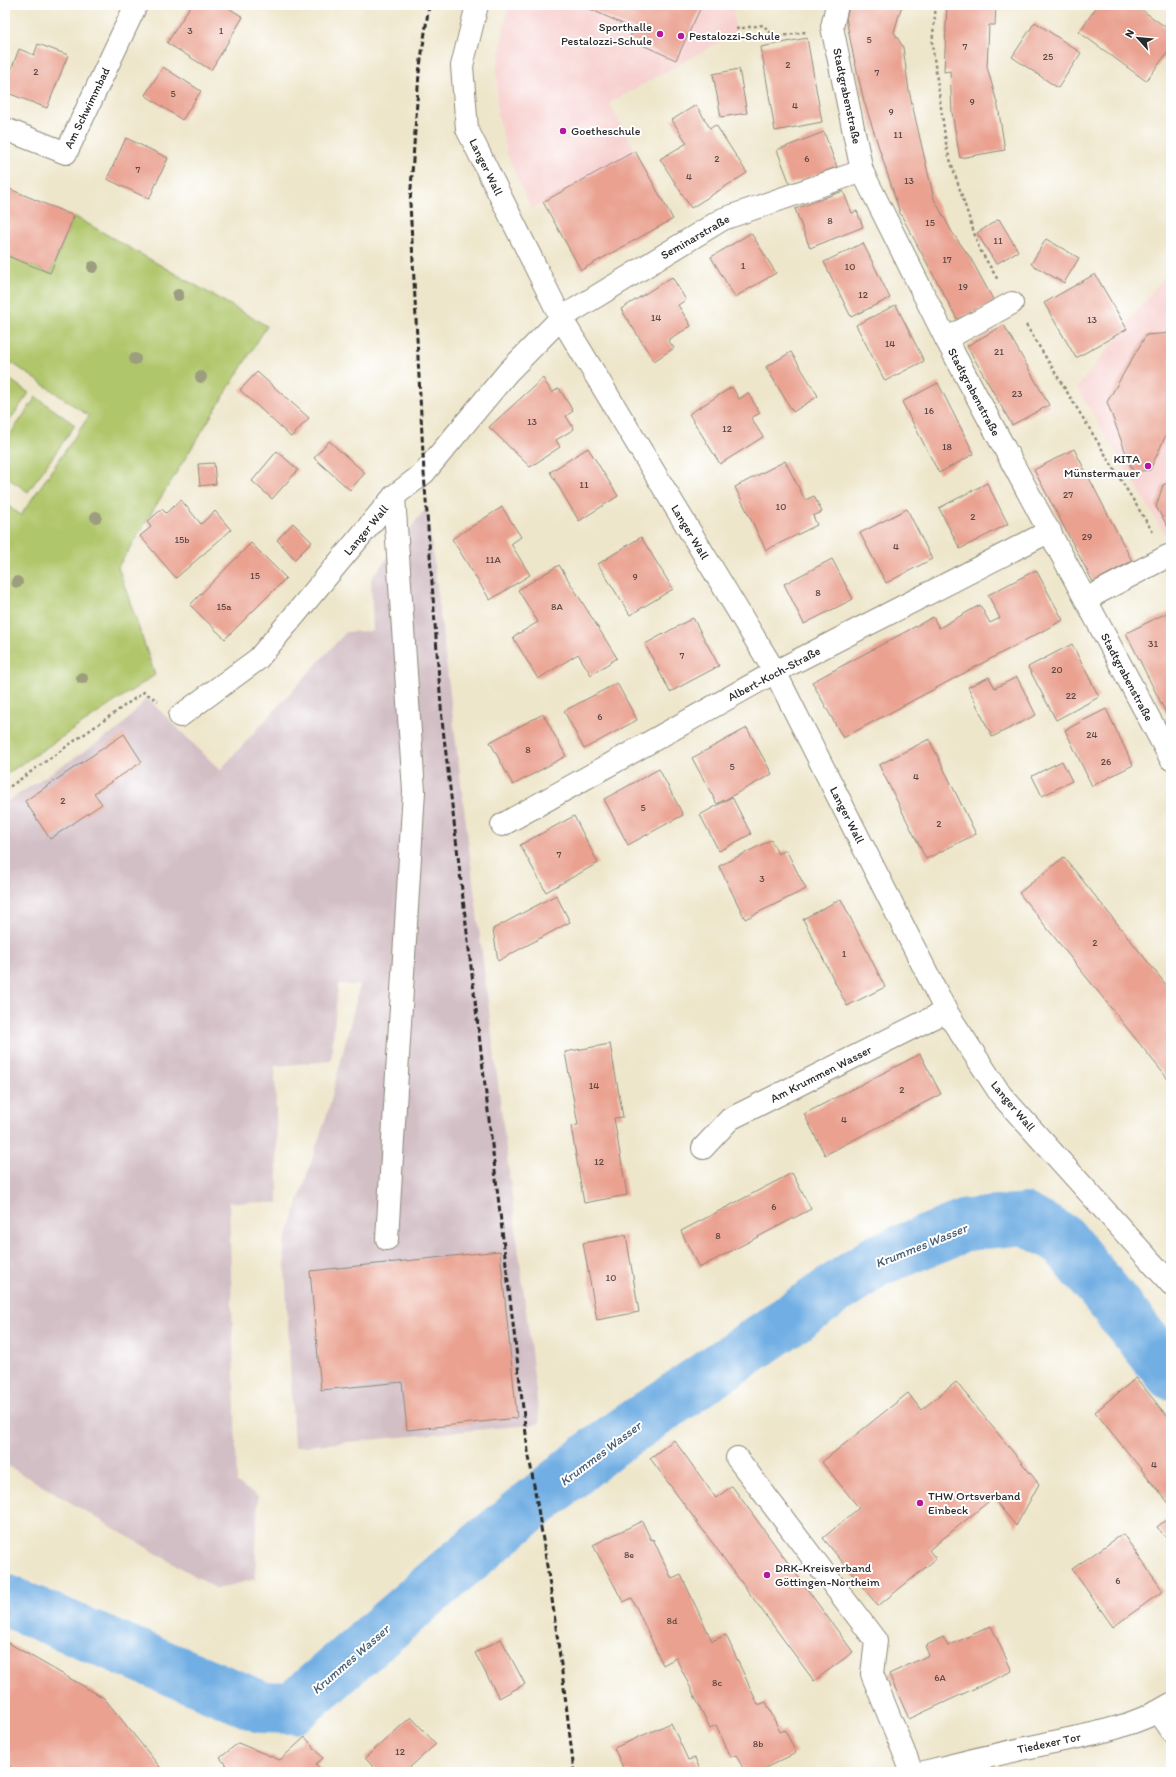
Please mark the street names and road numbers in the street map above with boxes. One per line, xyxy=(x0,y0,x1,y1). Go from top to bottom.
street label: Stadtgrabenstraße xyxy=(830,47,864,146)
street label: Am Schwimmbad xyxy=(61,65,113,151)
street label: Langer Wall xyxy=(466,136,506,198)
street label: Seminarstraße xyxy=(658,212,732,262)
street label: Stadtgrabenstraße xyxy=(945,346,1003,439)
street label: Langer Wall xyxy=(341,501,392,558)
street label: Langer Wall xyxy=(668,502,712,563)
street label: Stadtgrabenstraße xyxy=(1098,631,1156,724)
street label: Albert-Koch-Straße xyxy=(725,644,823,704)
street label: Langer Wall xyxy=(827,784,867,846)
street label: Am Krummen Wasser xyxy=(768,1042,874,1106)
street label: Langer Wall xyxy=(988,1078,1039,1135)
street label: Tiedexer Tor xyxy=(1016,1729,1082,1757)

